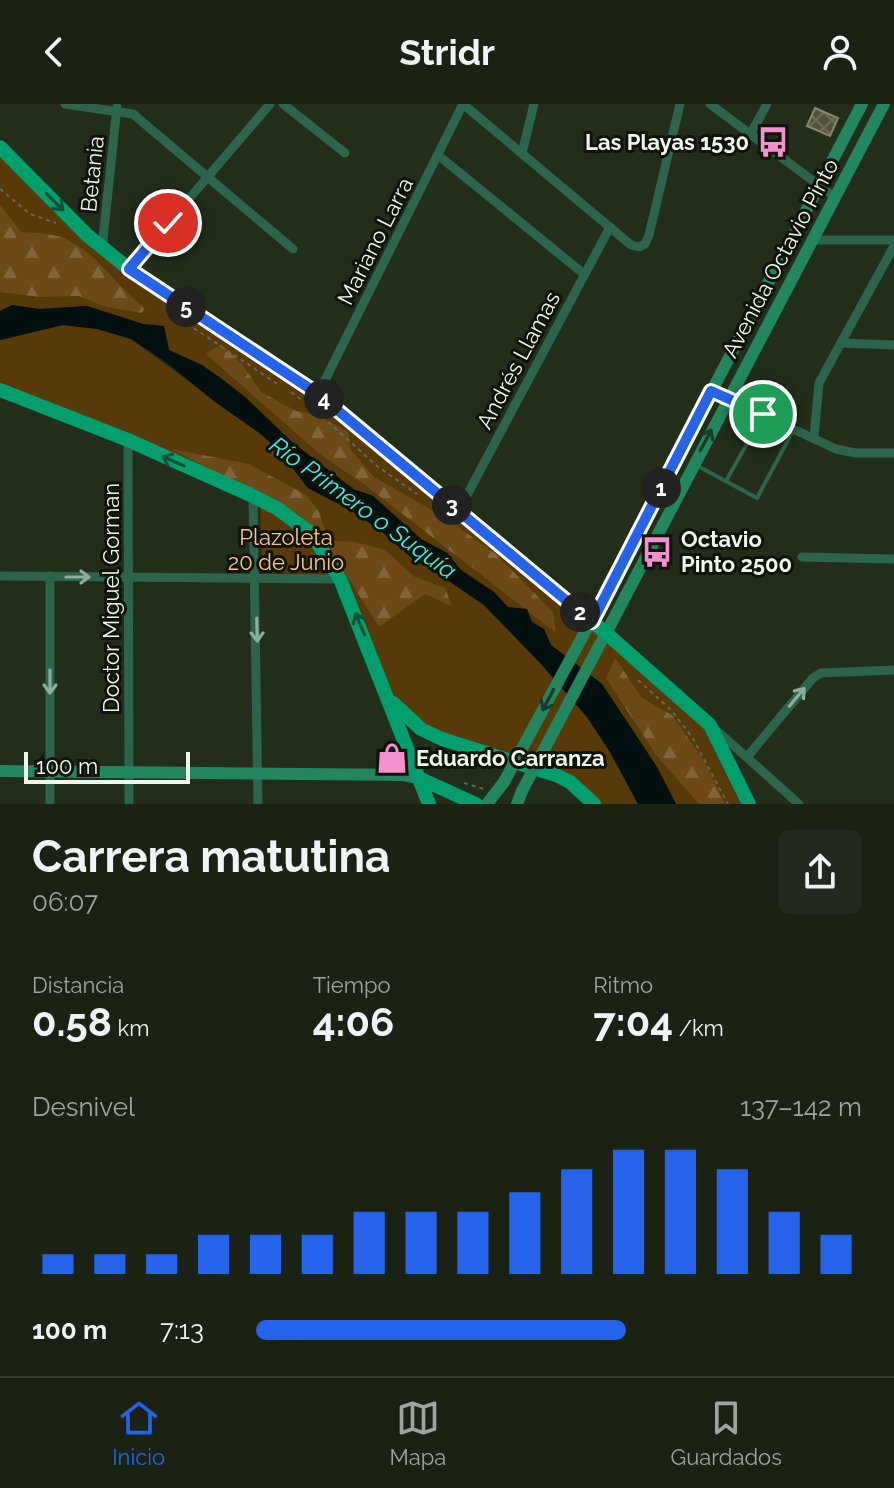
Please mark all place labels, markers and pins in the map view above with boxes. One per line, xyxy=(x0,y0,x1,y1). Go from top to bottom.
bus stop icon: Las Playas 1530 xyxy=(756,125,790,159)
place label: Las Playas 1530 xyxy=(585,129,749,155)
pin xyxy=(134,189,202,257)
pin: 5 xyxy=(166,287,206,327)
pin: 4 xyxy=(304,379,344,419)
pin xyxy=(729,380,797,448)
pin: 1 xyxy=(641,468,681,508)
pin: 3 xyxy=(432,485,472,525)
place label: Octavio Pinto 2500 xyxy=(681,526,792,577)
bus stop icon: Octavio Pinto 2500 xyxy=(640,535,674,569)
pin: 2 xyxy=(560,592,600,632)
shop icon: Eduardo Carranza xyxy=(375,741,409,775)
place label: Eduardo Carranza xyxy=(416,745,605,771)

